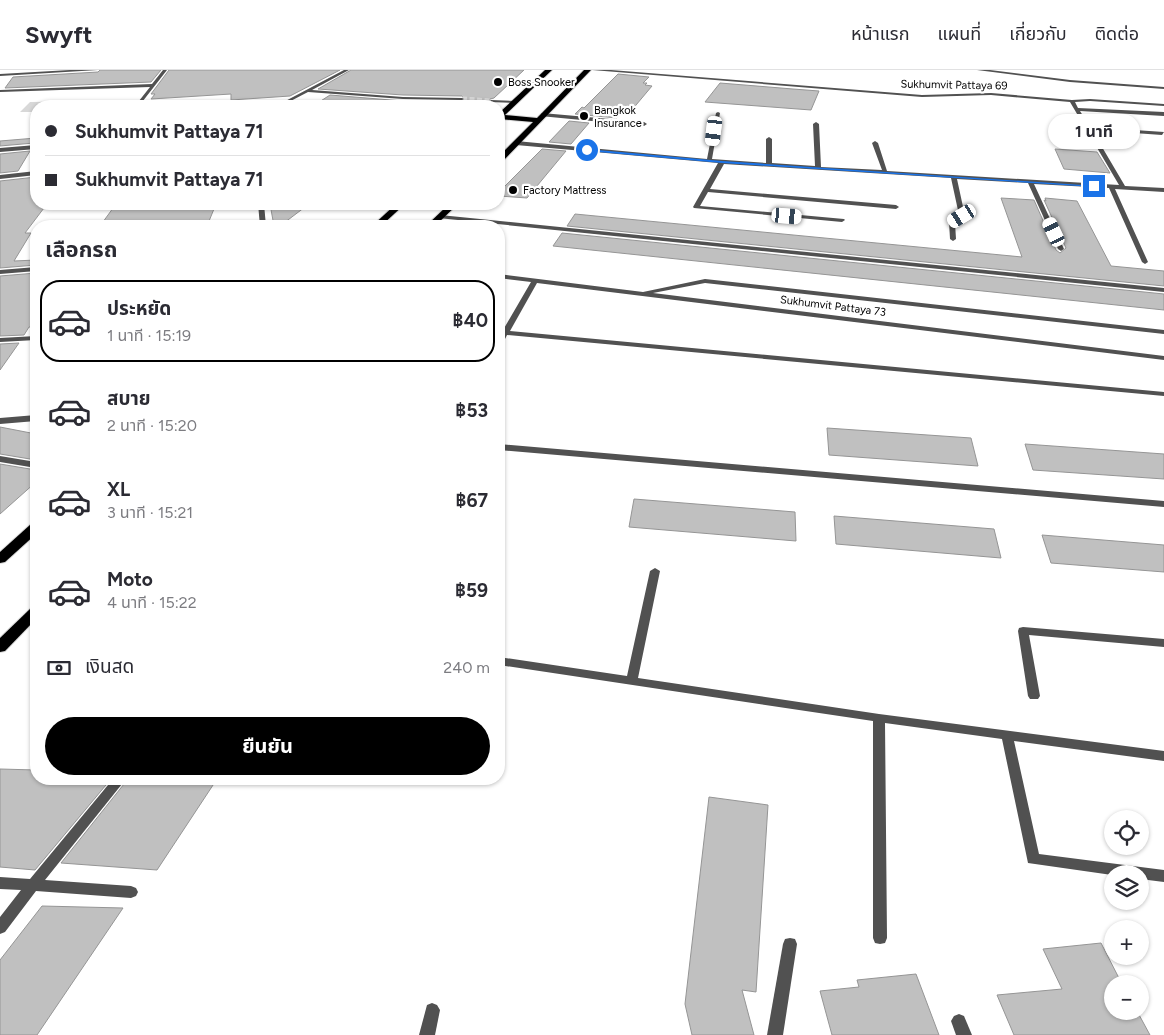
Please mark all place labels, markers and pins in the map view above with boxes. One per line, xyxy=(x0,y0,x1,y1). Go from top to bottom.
marker: Boss Snooker xyxy=(492,76,504,88)
place label: Boss Snooker xyxy=(508,76,575,89)
place label: Bangkok Insurance xyxy=(594,104,642,130)
marker: Bangkok Insurance xyxy=(578,110,590,122)
marker: Factory Mattress xyxy=(507,184,519,196)
place label: Factory Mattress xyxy=(523,184,606,197)

